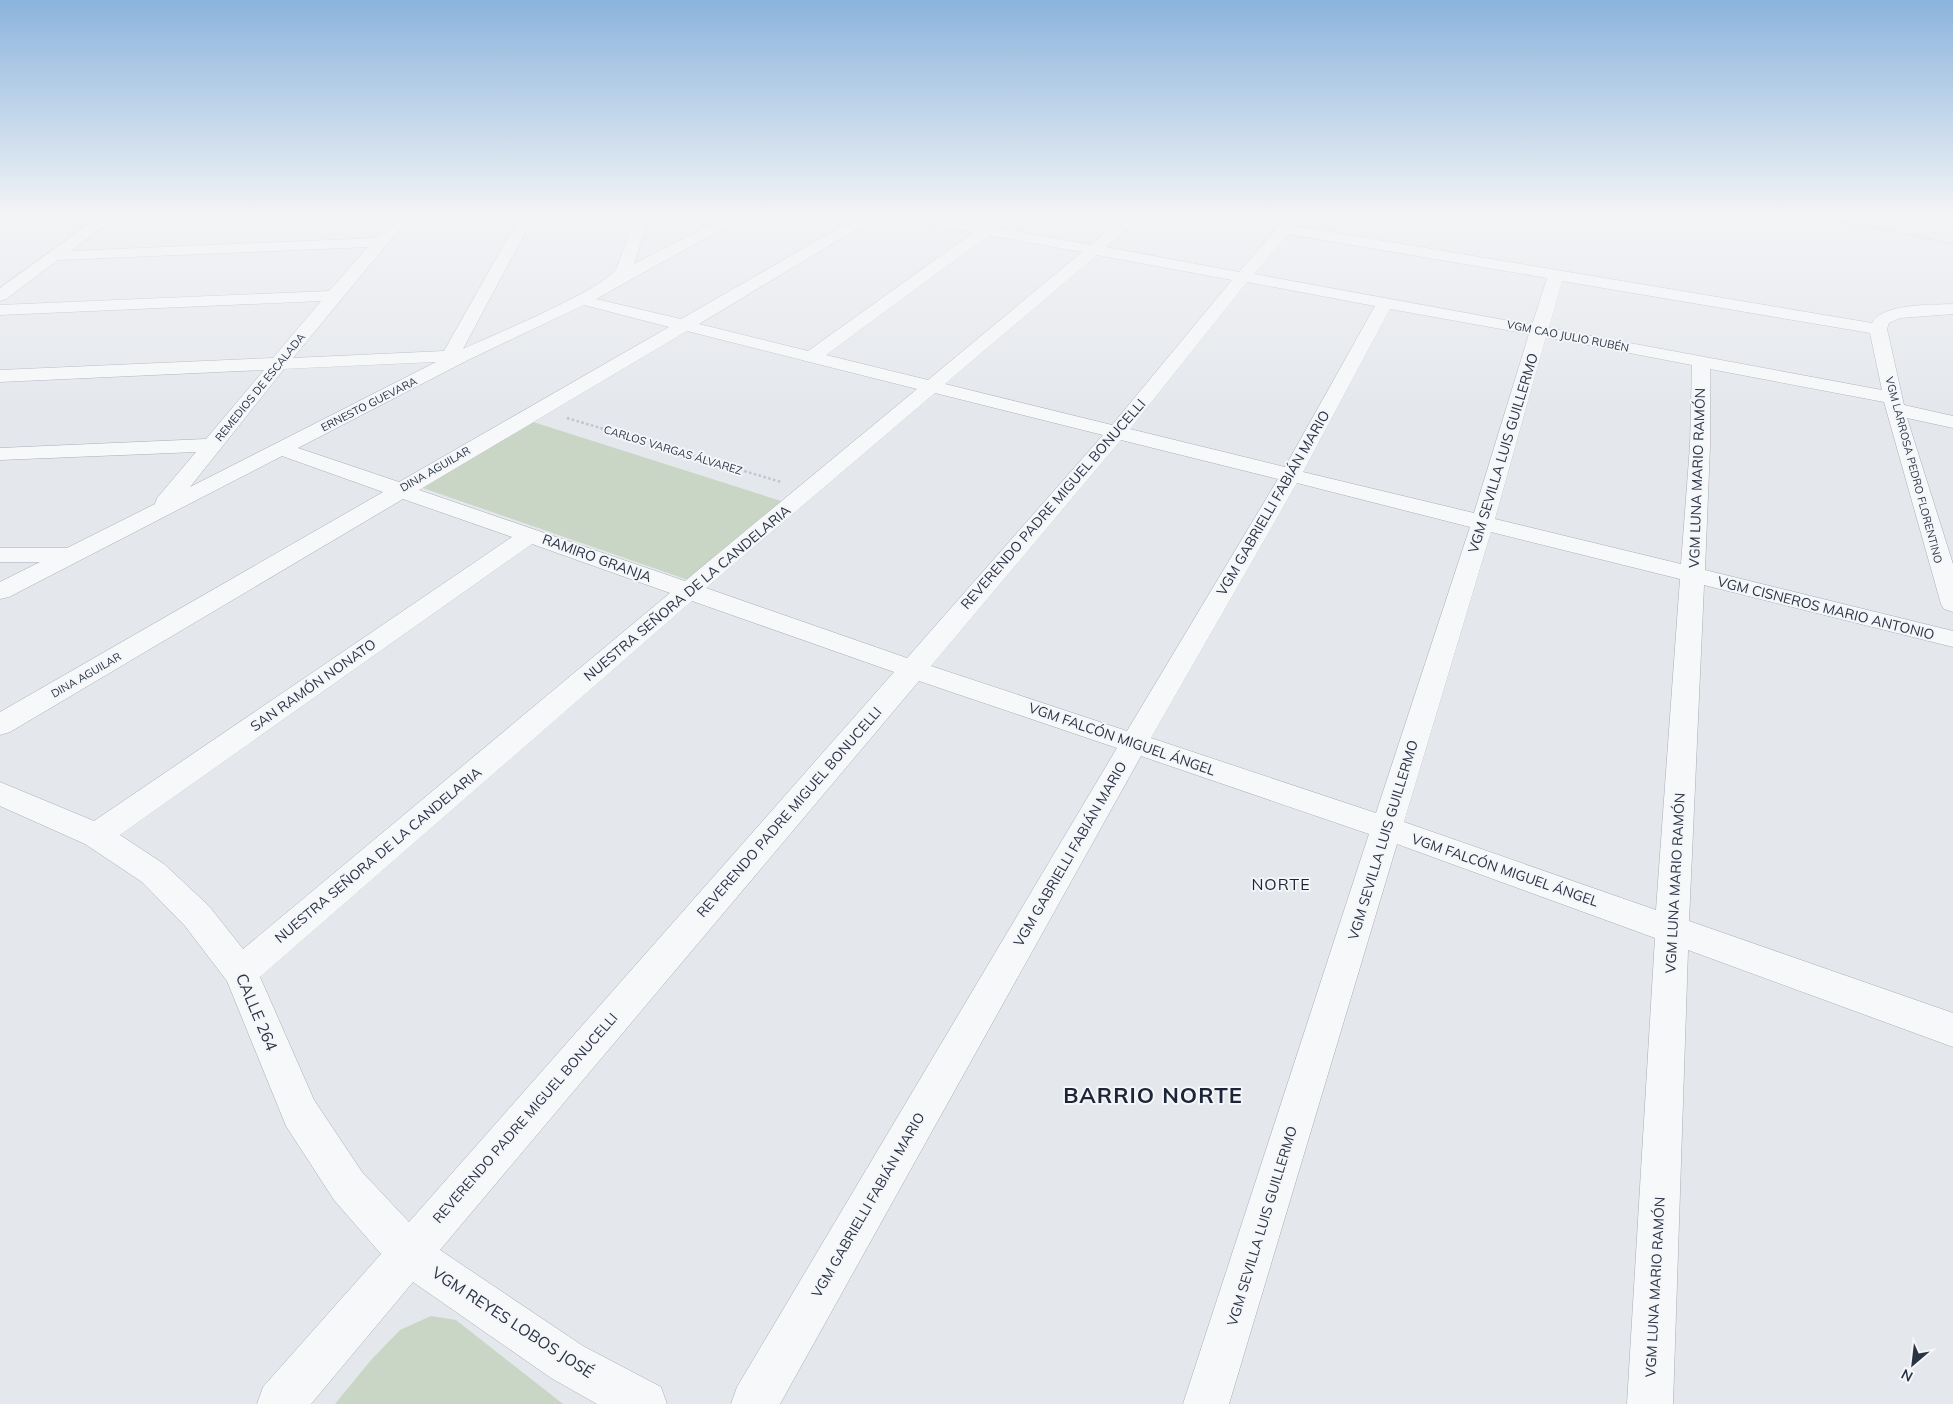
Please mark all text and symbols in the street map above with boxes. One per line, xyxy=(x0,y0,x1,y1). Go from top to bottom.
street label: VGM CAO JULIO RUBÉN xyxy=(1506,317,1630,355)
street label: REMEDIOS DE ESCALADA xyxy=(212,330,308,444)
street label: VGM SEVILLA LUIS GUILLERMO xyxy=(1464,351,1542,555)
street label: ERNESTO GUEVARA xyxy=(319,374,419,434)
street label: VGM LARROSA PEDRO FLORENTINO xyxy=(1882,375,1946,565)
street label: VGM LUNA MARIO RAMÓN xyxy=(1685,387,1709,569)
street label: REVERENDO PADRE MIGUEL BONUCELLI xyxy=(957,395,1149,613)
street label: VGM GABRIELLI FABIÁN MARIO xyxy=(1212,407,1334,599)
street label: CARLOS VARGAS ÁLVAREZ xyxy=(602,422,744,478)
street label: DINA AGUILAR xyxy=(397,443,473,495)
street label: NUESTRA SEÑORA DE LA CANDELARIA xyxy=(580,501,795,685)
street label: RAMIRO GRANJA xyxy=(540,530,655,586)
street label: VGM CISNEROS MARIO ANTONIO xyxy=(1716,572,1936,644)
street label: SAN RAMÓN NONATO xyxy=(247,635,379,735)
street label: DINA AGUILAR xyxy=(48,649,124,701)
street label: VGM FALCÓN MIGUEL ÁNGEL xyxy=(1026,698,1218,780)
street label: REVERENDO PADRE MIGUEL BONUCELLI xyxy=(693,703,885,921)
street label: VGM SEVILLA LUIS GUILLERMO xyxy=(1344,738,1422,942)
street label: VGM GABRIELLI FABIÁN MARIO xyxy=(1009,758,1131,950)
street label: NUESTRA SEÑORA DE LA CANDELARIA xyxy=(271,763,486,947)
street label: VGM LUNA MARIO RAMÓN xyxy=(1661,792,1689,974)
street label: VGM FALCÓN MIGUEL ÁNGEL xyxy=(1409,829,1601,911)
district label: NORTE xyxy=(1251,874,1311,894)
street label: CALLE 264 xyxy=(232,970,282,1054)
street label: REVERENDO PADRE MIGUEL BONUCELLI xyxy=(429,1009,621,1227)
district label: BARRIO NORTE xyxy=(1063,1081,1243,1109)
street label: VGM GABRIELLI FABIÁN MARIO xyxy=(807,1109,929,1301)
street label: VGM SEVILLA LUIS GUILLERMO xyxy=(1223,1124,1301,1328)
street label: VGM LUNA MARIO RAMÓN xyxy=(1641,1196,1669,1378)
street label: VGM REYES LOBOS JOSÉ xyxy=(428,1262,598,1382)
north arrow xyxy=(1888,1339,1938,1389)
text: N xyxy=(1898,1365,1916,1386)

